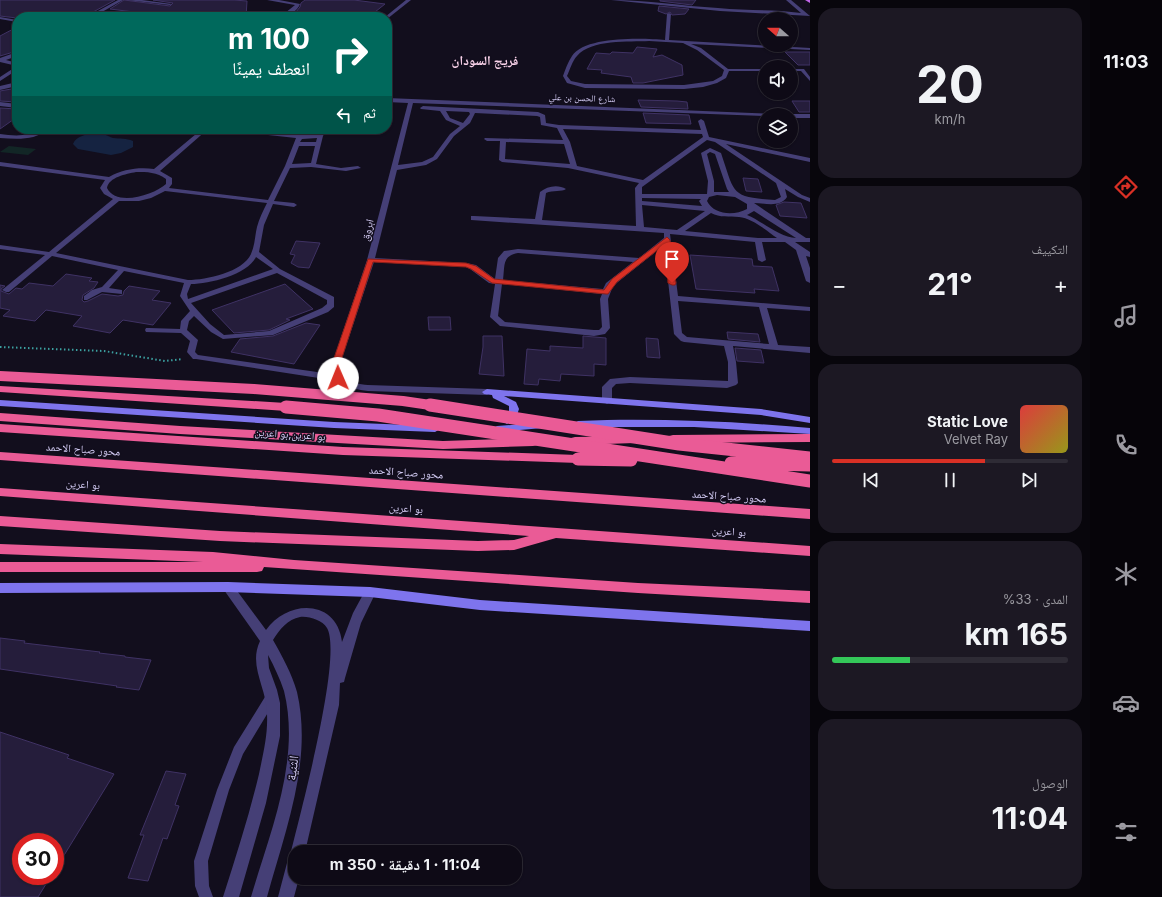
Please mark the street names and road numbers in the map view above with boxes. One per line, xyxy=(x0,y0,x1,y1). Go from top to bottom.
street label: شارع الحسن بن علي xyxy=(548,91,616,106)
street label: ابروق xyxy=(358,217,376,243)
street label: بو اعرين,بو اعرين xyxy=(254,425,326,443)
street label: محور صباح الاحمد xyxy=(45,439,121,459)
street label: محور صباح الاحمد xyxy=(368,462,444,482)
street label: بو اعرين xyxy=(66,476,100,492)
street label: محور صباح الاحمد xyxy=(691,486,767,506)
street label: بو اعرين xyxy=(389,500,423,516)
street label: بو اعرين xyxy=(712,523,746,539)
street label: الثنية xyxy=(283,755,302,781)

